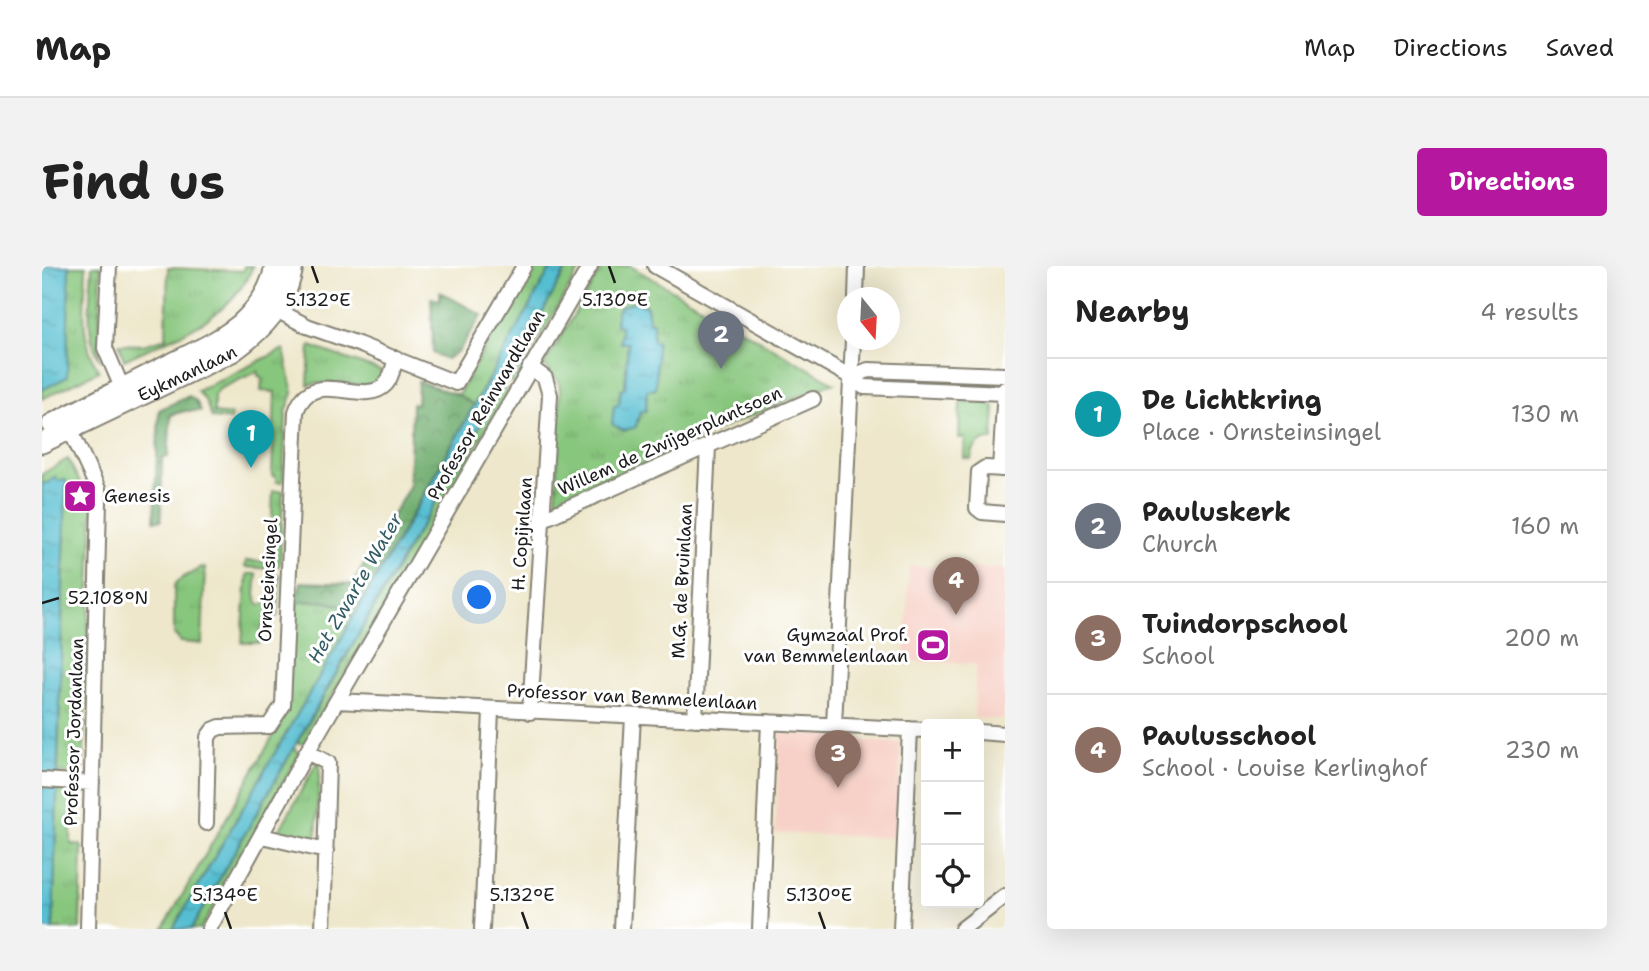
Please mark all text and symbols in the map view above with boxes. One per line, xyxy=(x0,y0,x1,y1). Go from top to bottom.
text: Map xyxy=(35,26,111,71)
text: Map xyxy=(1304,32,1355,64)
text: Directions xyxy=(1393,32,1508,64)
text: Saved xyxy=(1546,32,1614,64)
button: Directions xyxy=(1417,148,1607,216)
text: Find us xyxy=(42,149,225,215)
north arrow xyxy=(837,287,900,350)
text: 5.132°E xyxy=(285,288,351,312)
text: 5.130°E xyxy=(582,288,648,312)
text: Nearby xyxy=(1075,291,1190,332)
text: 4 results xyxy=(1480,297,1579,327)
street label: Professor Reinwardtlaan xyxy=(422,305,550,505)
pin: 2 xyxy=(698,311,744,369)
street label: Eykmanlaan xyxy=(134,339,241,407)
street label: Willem de Zwijgerplantsoen xyxy=(554,381,786,501)
text: De Lichtkring xyxy=(1142,382,1322,417)
text: 1 xyxy=(1093,399,1103,429)
text: 130 m xyxy=(1511,399,1579,429)
pin: 1 xyxy=(228,410,274,468)
text: Place · Ornsteinsingel xyxy=(1142,417,1381,447)
street label: H. Copijnlaan xyxy=(506,476,538,592)
place icon: Genesis xyxy=(61,477,99,515)
place label: Genesis xyxy=(104,484,171,508)
text: Pauluskerk xyxy=(1142,494,1291,529)
street label: M.G. de Bruinlaan xyxy=(666,503,698,659)
water label: Het Zwarte Water xyxy=(302,507,409,668)
text: 2 xyxy=(1090,511,1106,541)
text: 160 m xyxy=(1511,511,1579,541)
street label: Ornsteinsingel xyxy=(253,517,283,642)
text: Church xyxy=(1142,529,1218,559)
pin: 4 xyxy=(933,557,979,615)
your location xyxy=(462,580,496,614)
text: 52.108°N xyxy=(68,586,148,610)
text: Tuindorpschool xyxy=(1142,606,1348,641)
place label: Gymzaal Prof. van Bemmelenlaan xyxy=(744,623,908,668)
text: 3 xyxy=(1090,623,1106,653)
text: 200 m xyxy=(1504,623,1579,653)
sports icon: Gymzaal Prof. van Bemmelenlaan xyxy=(914,626,952,664)
street label: Professor Jordanlaan xyxy=(59,638,89,826)
text: School xyxy=(1142,641,1214,671)
street label: Professor van Bemmelenlaan xyxy=(506,678,758,716)
text: Paulusschool xyxy=(1142,718,1316,753)
map controls xyxy=(921,719,984,908)
button: + xyxy=(921,719,984,782)
pin: 3 xyxy=(815,730,861,788)
text: 4 xyxy=(1090,735,1106,765)
text: 230 m xyxy=(1505,735,1579,765)
text: School · Louise Kerlinghof xyxy=(1142,753,1428,783)
button: − xyxy=(921,782,984,845)
button: locate xyxy=(921,845,984,908)
text: 5.134°E xyxy=(192,883,258,907)
text: 5.132°E xyxy=(489,883,555,907)
text: 5.130°E xyxy=(786,883,852,907)

